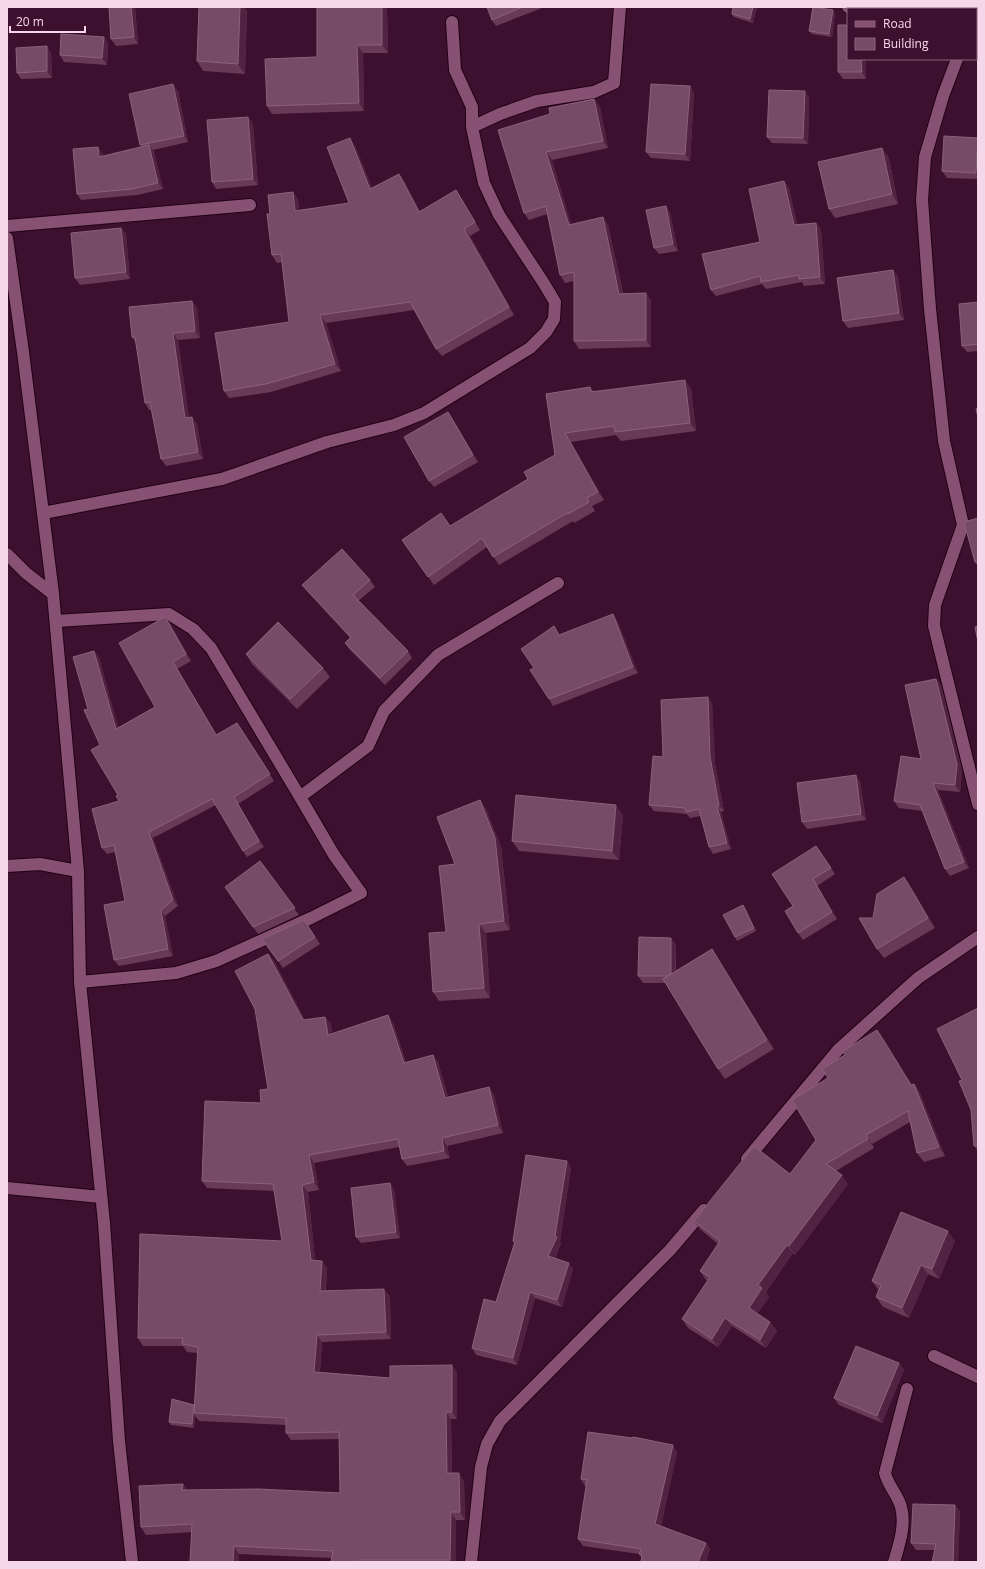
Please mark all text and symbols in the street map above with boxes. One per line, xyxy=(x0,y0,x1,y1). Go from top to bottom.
scale bar xyxy=(10,8,85,34)
legend xyxy=(847,8,977,60)
text: 20 m xyxy=(16,13,44,30)
text: Road xyxy=(883,15,912,32)
text: Building xyxy=(883,35,929,52)

